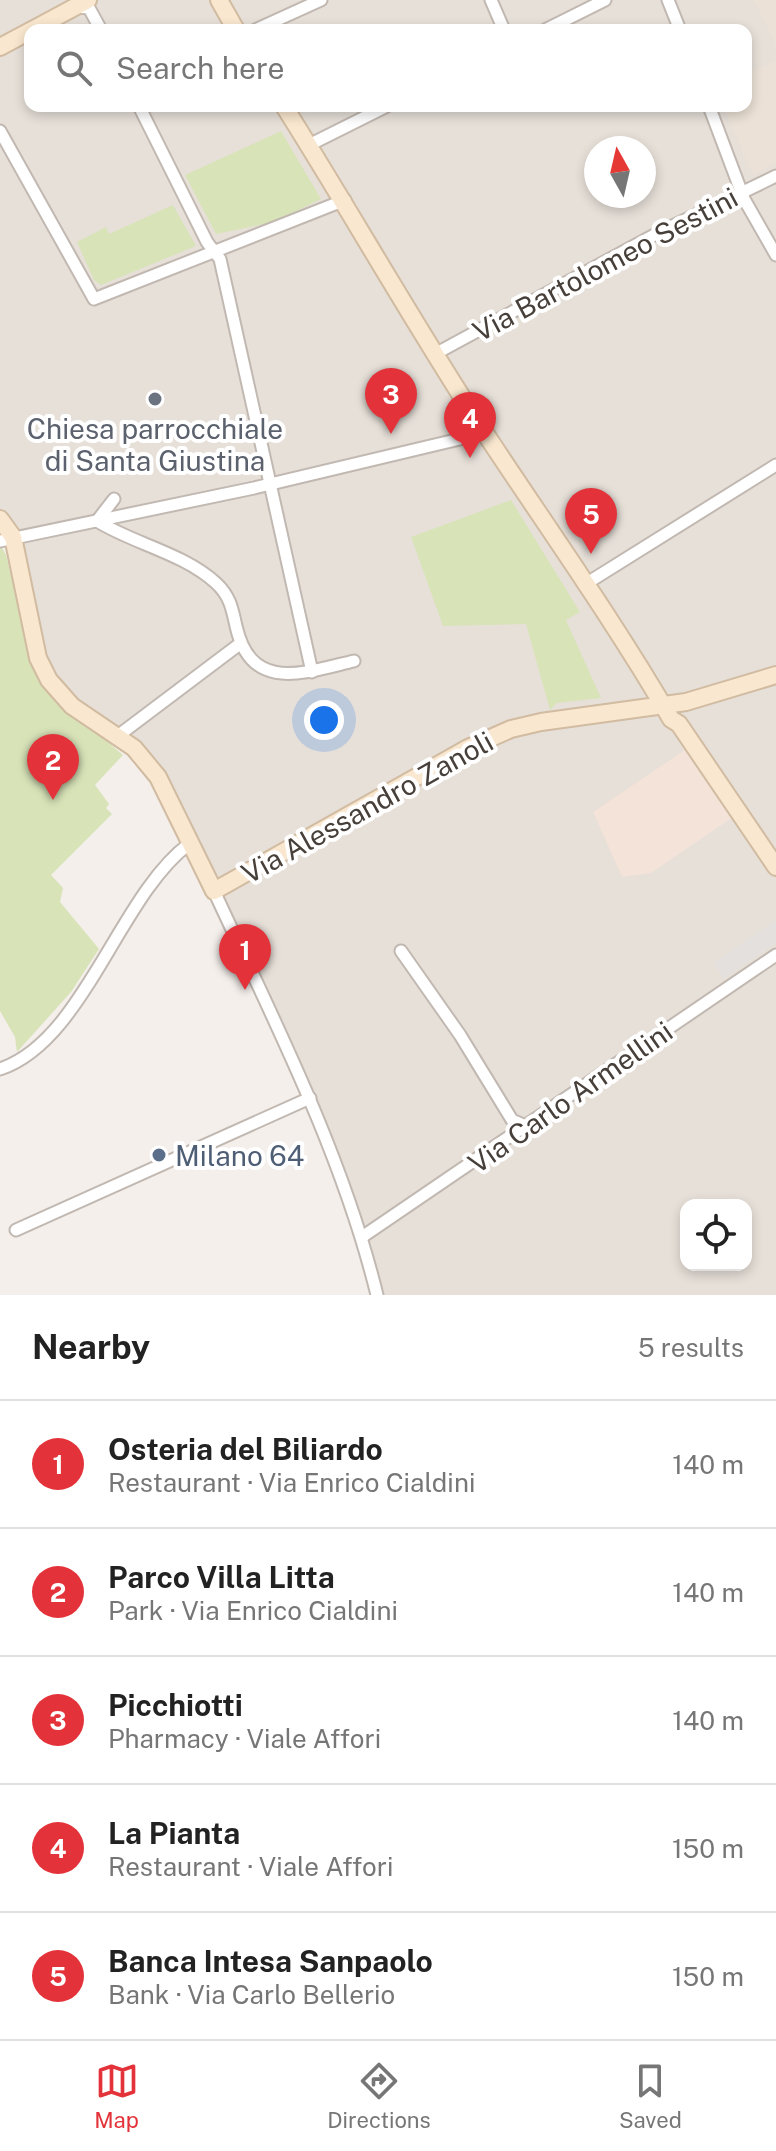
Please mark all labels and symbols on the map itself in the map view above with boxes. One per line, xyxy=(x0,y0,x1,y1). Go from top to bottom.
north arrow xyxy=(584,136,656,208)
street label: Via Bartolomeo Sestini xyxy=(467,180,743,348)
pin: 3 xyxy=(365,368,417,434)
marker: Chiesa parrocchiale di Santa Giustina xyxy=(146,390,164,408)
pin: 4 xyxy=(444,392,496,458)
place label: Chiesa parrocchiale di Santa Giustina xyxy=(27,412,283,477)
pin: 5 xyxy=(565,488,617,554)
your location xyxy=(304,700,344,740)
street label: Via Alessandro Zanoli xyxy=(236,724,498,890)
pin: 2 xyxy=(27,734,79,800)
pin: 1 xyxy=(219,924,271,990)
street label: Via Carlo Armellini xyxy=(462,1014,678,1180)
place label: Milano 64 xyxy=(175,1139,304,1172)
marker: Milano 64 xyxy=(150,1146,168,1164)

